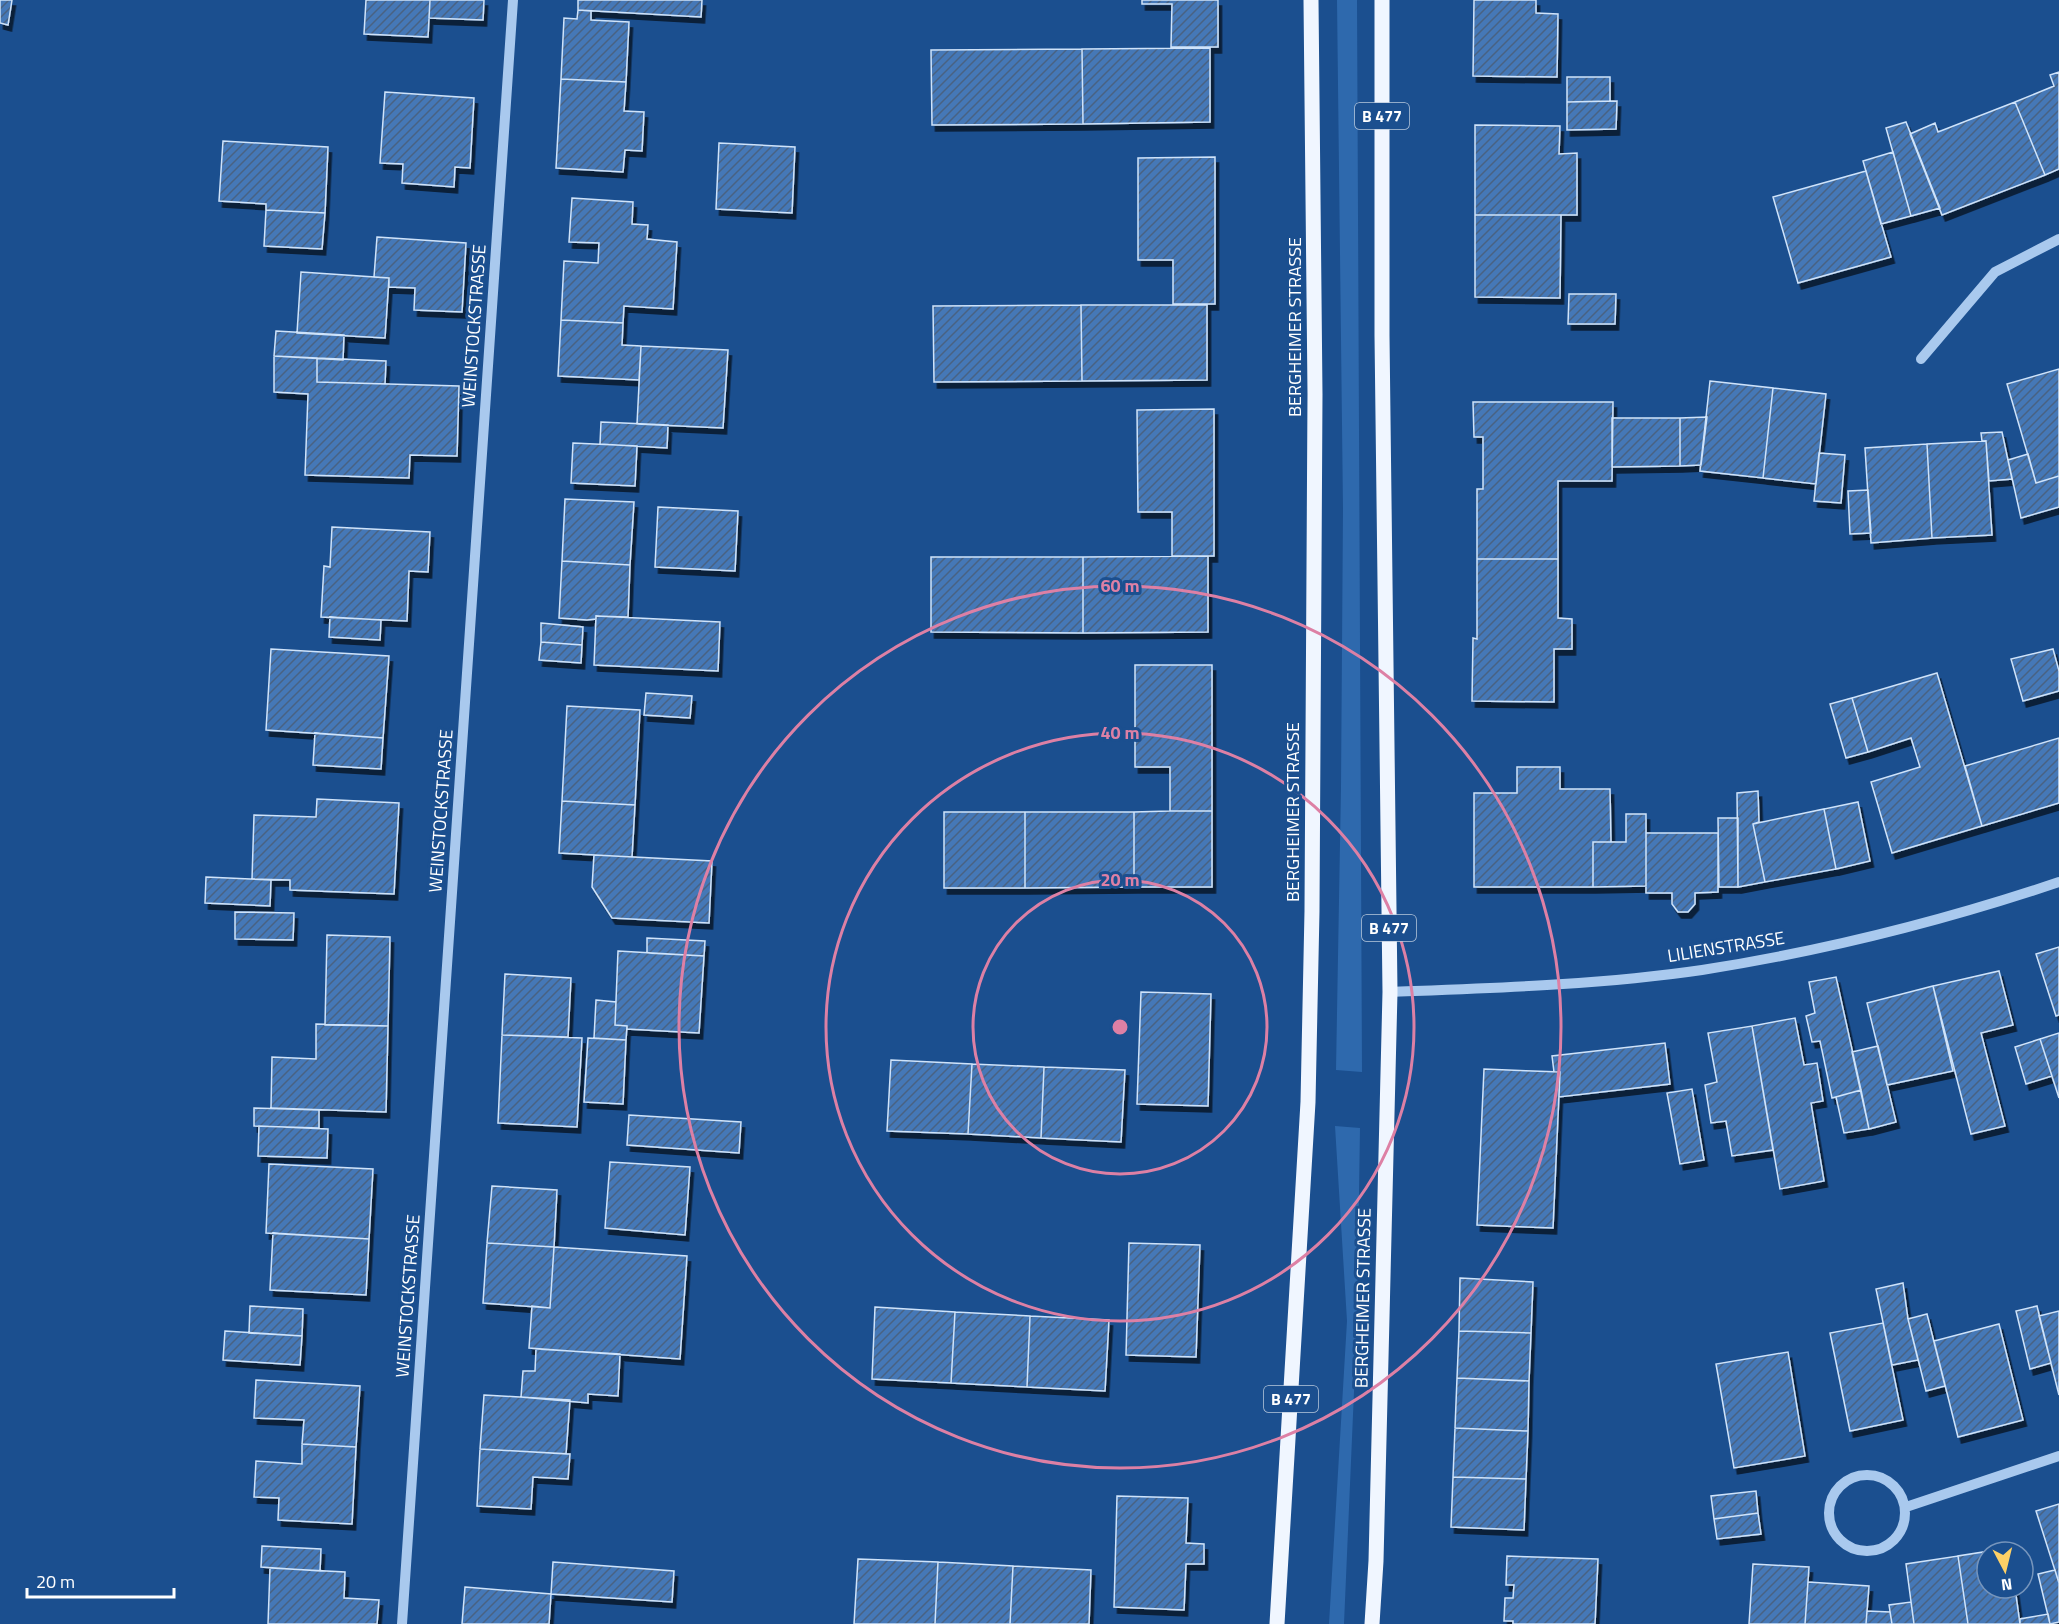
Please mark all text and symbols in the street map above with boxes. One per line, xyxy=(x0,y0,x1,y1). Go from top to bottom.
road number: B 477 xyxy=(1355,103,1409,129)
street label: BERGHEIMER STRASSE xyxy=(1281,237,1308,417)
street label: WEINSTOCKSTRASSE xyxy=(454,243,493,408)
text: 60 m xyxy=(1100,572,1140,599)
text: 40 m xyxy=(1100,719,1140,746)
street label: BERGHEIMER STRASSE xyxy=(1279,722,1306,902)
street label: WEINSTOCKSTRASSE xyxy=(421,728,460,893)
text: 20 m xyxy=(1100,866,1140,893)
road number: B 477 xyxy=(1362,915,1416,941)
street label: LILIENSTRASSE xyxy=(1665,924,1787,969)
centre of rings xyxy=(1110,1017,1130,1037)
street label: BERGHEIMER STRASSE xyxy=(1347,1208,1378,1388)
street label: WEINSTOCKSTRASSE xyxy=(388,1213,427,1378)
road number: B 477 xyxy=(1264,1386,1318,1412)
north arrow xyxy=(1975,1540,2035,1600)
scale bar xyxy=(27,1561,174,1599)
text: 20 m xyxy=(36,1568,75,1595)
text: N xyxy=(2000,1572,2014,1597)

